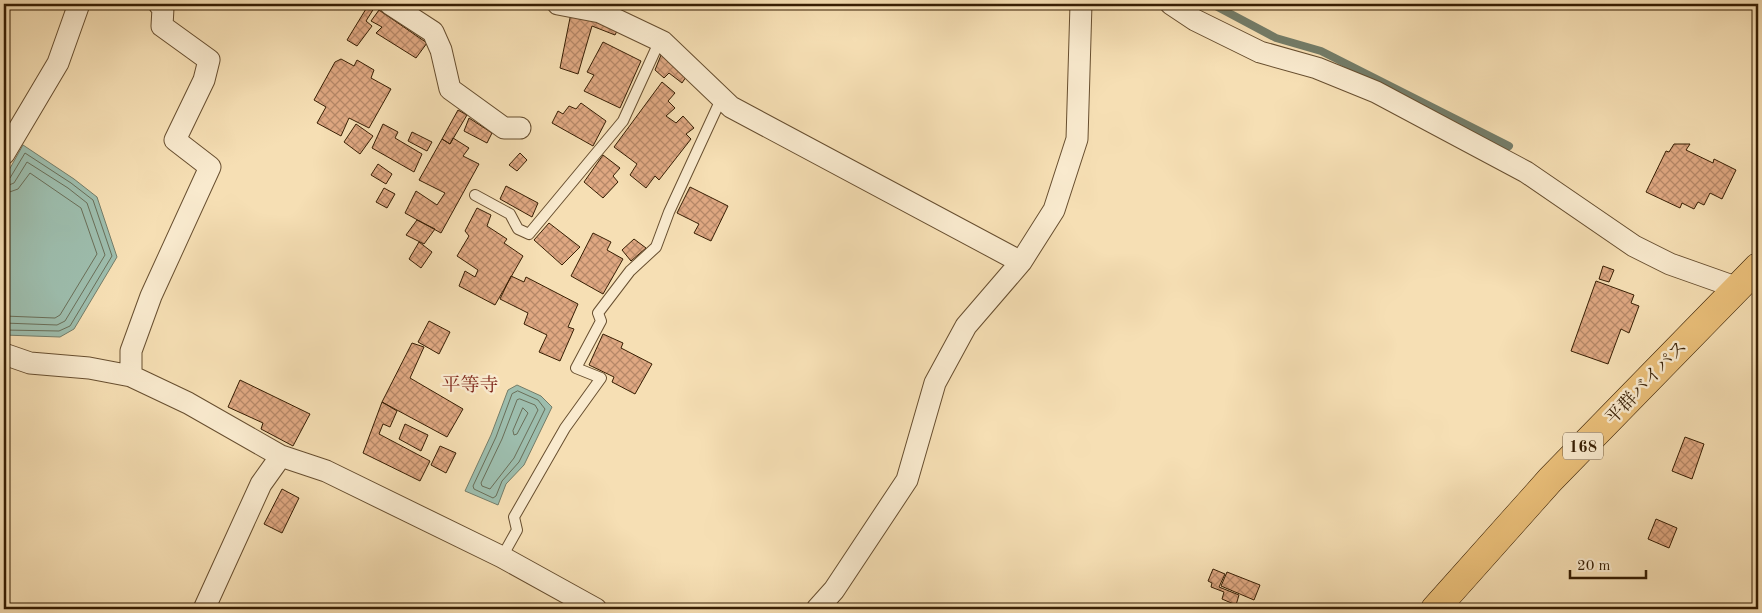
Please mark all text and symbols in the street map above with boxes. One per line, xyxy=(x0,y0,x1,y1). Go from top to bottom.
street label: 平群バイパス xyxy=(1601,336,1691,428)
district label: 平等寺 xyxy=(441,375,499,396)
road number: 168 xyxy=(1563,432,1603,460)
scale bar xyxy=(1570,548,1646,580)
text: 20 m xyxy=(1577,559,1611,574)

